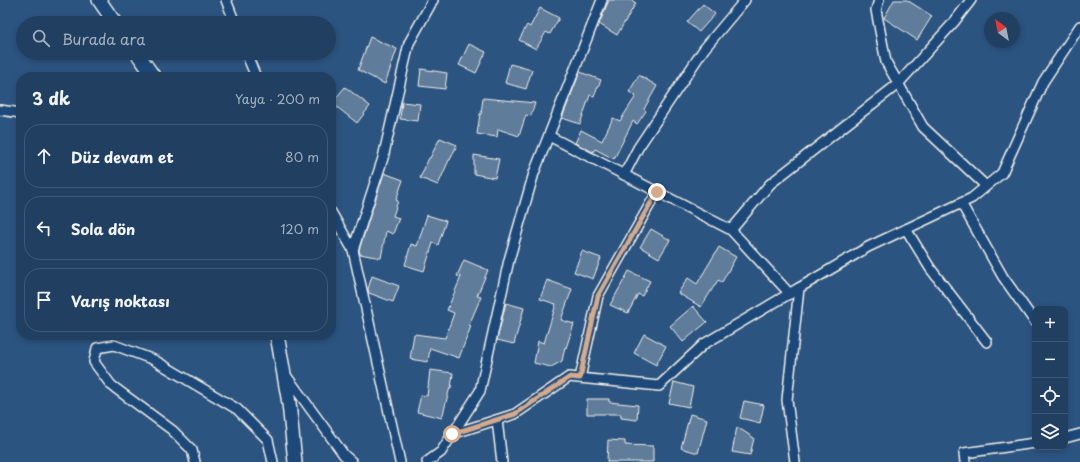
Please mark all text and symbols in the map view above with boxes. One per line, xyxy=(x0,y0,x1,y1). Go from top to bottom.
north arrow xyxy=(984,12,1020,48)
search box xyxy=(16,16,336,60)
icon: search xyxy=(30,27,52,49)
text: Burada ara xyxy=(62,27,145,50)
text: 3 dk xyxy=(32,85,70,111)
text: Yaya · 200 m xyxy=(235,89,320,108)
icon: ahead xyxy=(33,145,55,167)
text: Düz devam et xyxy=(71,145,174,168)
text: 80 m xyxy=(285,147,319,166)
route end xyxy=(648,183,666,201)
icon: left xyxy=(33,217,55,239)
text: Sola dön xyxy=(71,217,135,240)
text: 120 m xyxy=(280,219,319,238)
icon: arrive xyxy=(33,289,55,311)
text: Varış noktası xyxy=(71,289,170,312)
map controls xyxy=(1032,306,1068,450)
button: + xyxy=(1032,306,1068,342)
button: − xyxy=(1032,342,1068,378)
button: locate xyxy=(1032,378,1068,414)
button: layers xyxy=(1032,414,1068,450)
route start xyxy=(443,425,461,443)

